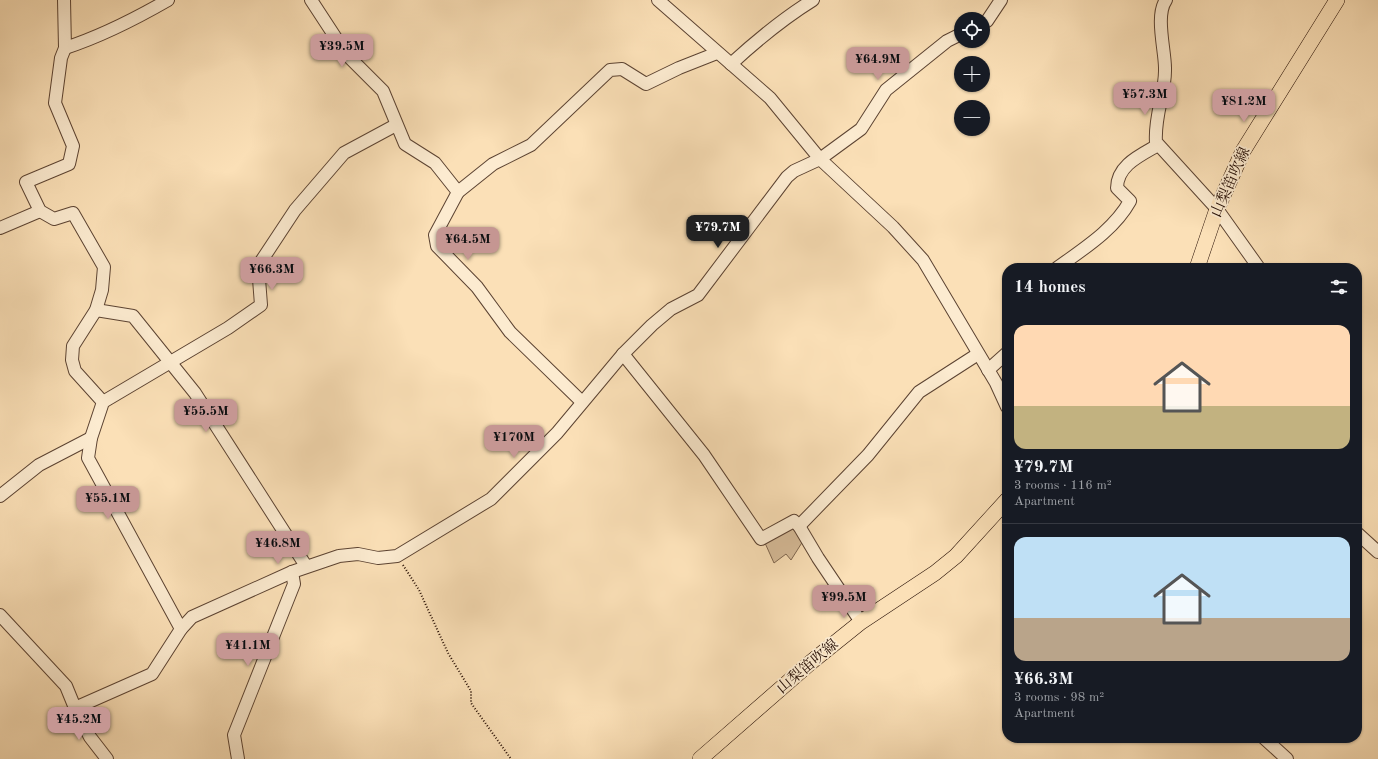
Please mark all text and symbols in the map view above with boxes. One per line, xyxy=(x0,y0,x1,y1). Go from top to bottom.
map controls xyxy=(954,12,990,136)
button: locate xyxy=(954,12,990,48)
pin: ¥39.5M xyxy=(309,34,375,68)
text: ¥39.5M xyxy=(319,40,365,53)
pin: ¥64.9M xyxy=(845,47,911,81)
text: ¥64.9M xyxy=(855,53,901,66)
button: + xyxy=(954,56,990,92)
pin: ¥57.3M xyxy=(1112,82,1178,116)
text: ¥57.3M xyxy=(1122,88,1168,101)
pin: ¥81.2M xyxy=(1211,89,1277,123)
text: ¥81.2M xyxy=(1221,95,1267,108)
button: − xyxy=(954,100,990,136)
street label: 山梨笛吹線 xyxy=(1207,144,1253,220)
pin: ¥79.7M xyxy=(685,215,751,249)
text: ¥79.7M xyxy=(695,221,741,234)
pin: ¥64.5M xyxy=(435,227,501,261)
text: ¥64.5M xyxy=(445,233,491,246)
pin: ¥66.3M xyxy=(239,257,305,291)
text: ¥66.3M xyxy=(249,263,295,276)
icon: filters xyxy=(1328,276,1350,298)
text: 14 homes xyxy=(1014,279,1086,296)
icon: home xyxy=(1146,351,1218,423)
pin: ¥55.5M xyxy=(173,399,239,433)
text: ¥55.5M xyxy=(183,405,229,418)
pin: ¥170M xyxy=(486,425,542,459)
text: ¥170M xyxy=(493,431,535,444)
text: ¥79.7M xyxy=(1014,459,1073,476)
text: 3 rooms · 116 m² xyxy=(1014,479,1112,492)
pin: ¥55.1M xyxy=(75,486,141,520)
text: ¥55.1M xyxy=(85,492,131,505)
text: Apartment xyxy=(1014,495,1075,508)
pin: ¥46.8M xyxy=(245,531,311,565)
text: ¥46.8M xyxy=(255,537,301,550)
icon: home xyxy=(1146,563,1218,635)
pin: ¥99.5M xyxy=(811,585,877,619)
text: ¥99.5M xyxy=(821,591,867,604)
pin: ¥41.1M xyxy=(215,633,281,667)
street label: 山梨笛吹線 xyxy=(773,636,842,697)
text: ¥41.1M xyxy=(225,639,271,652)
text: ¥66.3M xyxy=(1014,671,1073,688)
text: 3 rooms · 98 m² xyxy=(1014,691,1104,704)
pin: ¥45.2M xyxy=(46,707,112,741)
text: Apartment xyxy=(1014,707,1075,720)
text: ¥45.2M xyxy=(56,713,102,726)

